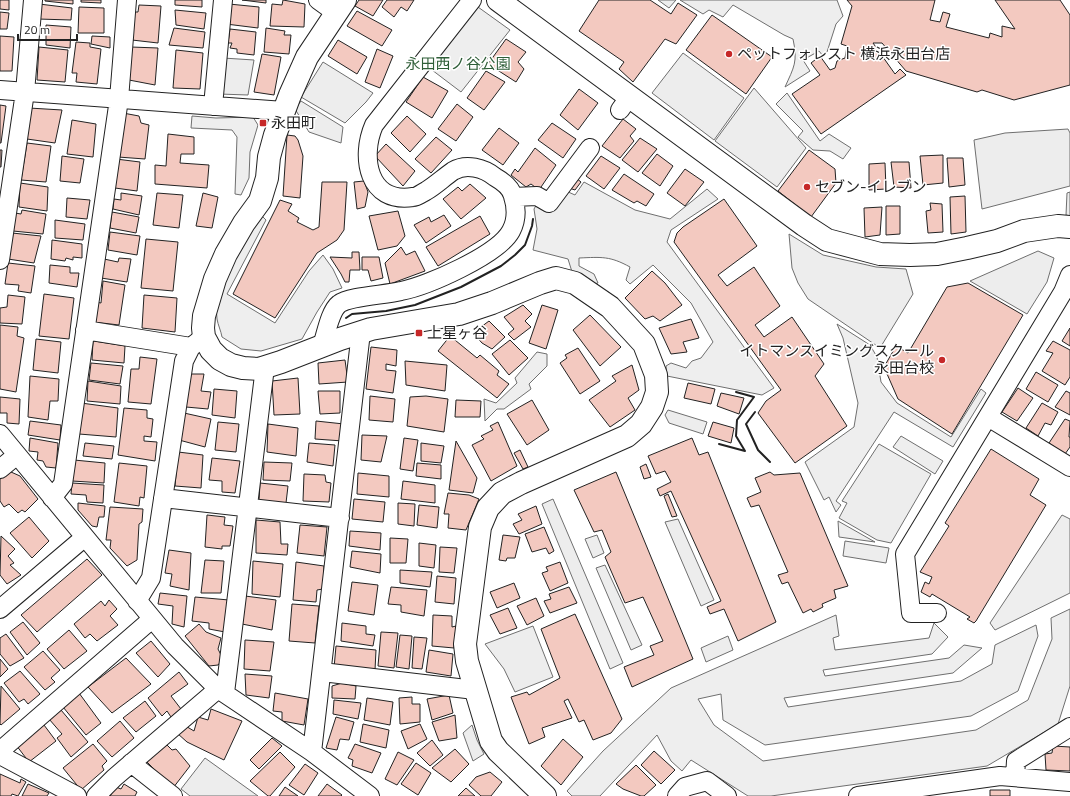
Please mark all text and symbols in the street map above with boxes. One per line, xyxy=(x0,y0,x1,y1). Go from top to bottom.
scale bar xyxy=(18,16,77,42)
text: 20 m xyxy=(24,20,50,39)
place label: ペットフォレスト 横浜永田台店 xyxy=(737,42,950,65)
marker: ペットフォレスト 横浜永田台店 xyxy=(724,49,734,59)
park label: 永田西ノ谷公園 xyxy=(405,52,511,75)
place label: 永田町 xyxy=(271,111,316,134)
marker: 永田町 xyxy=(258,118,268,128)
place label: セブン-イレブン xyxy=(815,175,927,198)
marker: セブン-イレブン xyxy=(802,182,812,192)
place label: 上星ヶ谷 xyxy=(427,321,487,344)
marker: 上星ヶ谷 xyxy=(414,328,424,338)
place label: イトマンスイミングスクール 永田台校 xyxy=(739,339,934,379)
marker: イトマンスイミングスクール 永田台校 xyxy=(937,355,947,365)

